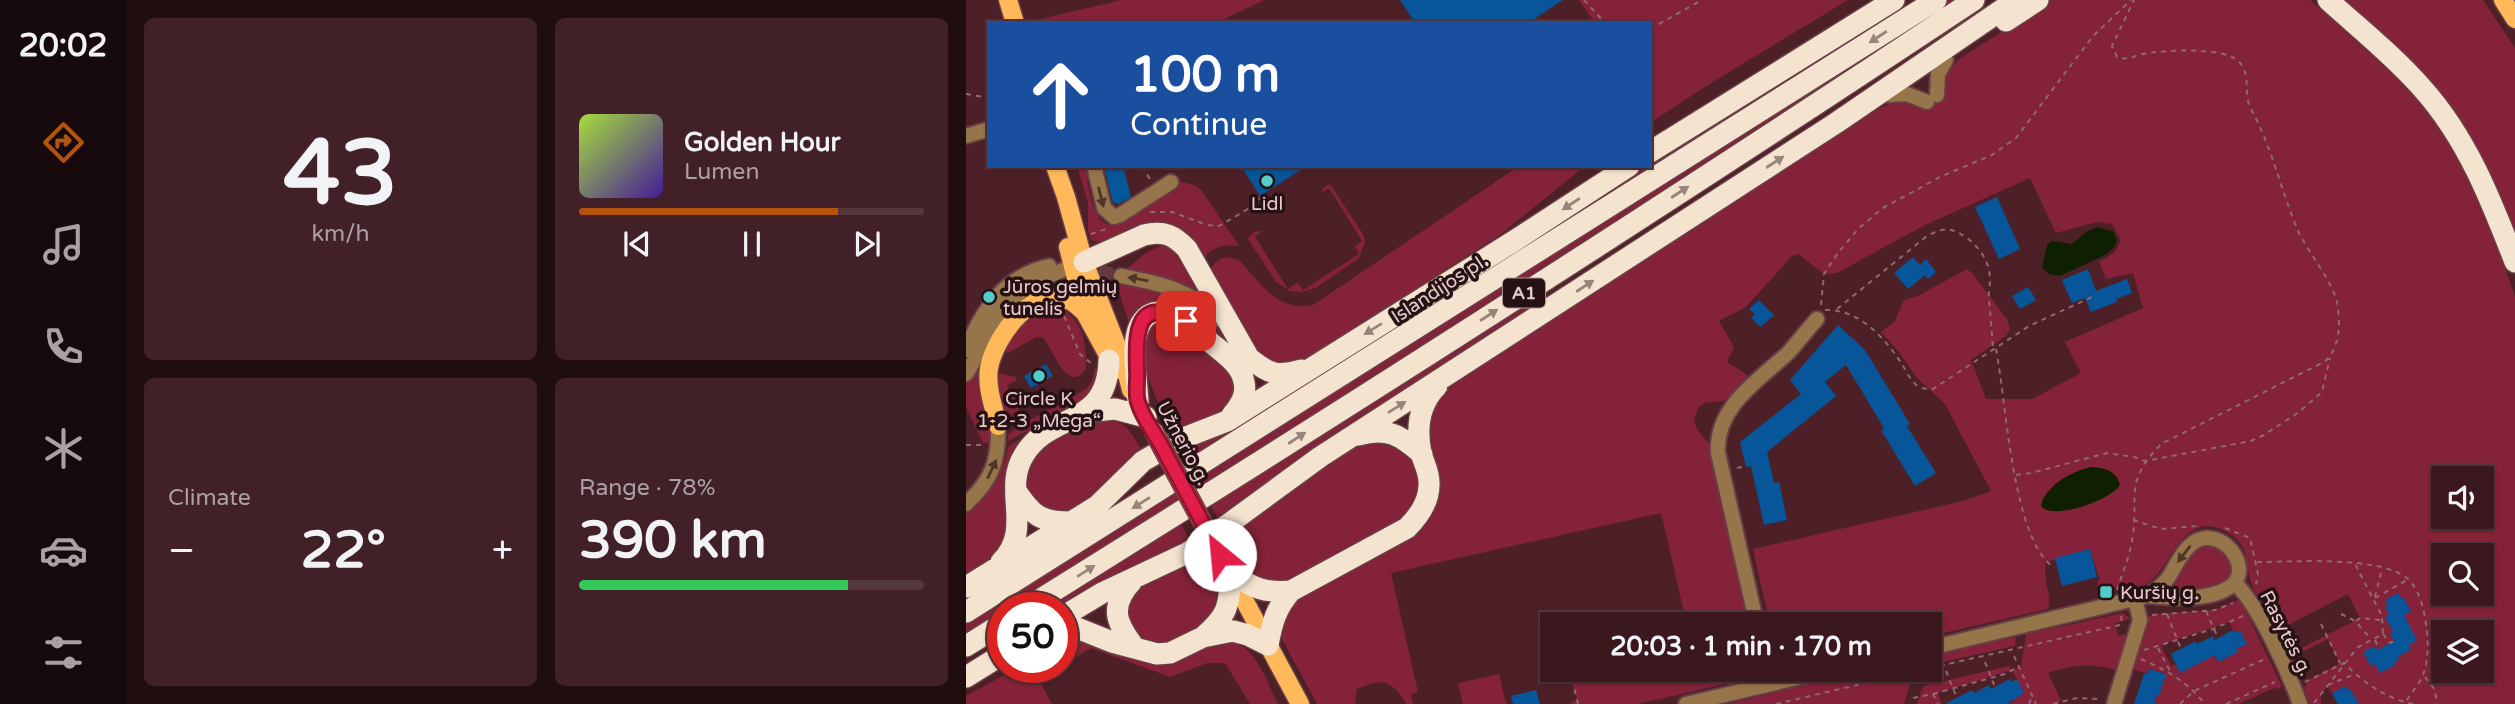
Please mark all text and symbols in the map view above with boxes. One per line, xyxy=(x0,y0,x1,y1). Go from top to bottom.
text: 20:02 xyxy=(19,27,107,65)
one-way arrow xyxy=(1869,30,1888,43)
text: 100 m xyxy=(1130,46,1280,105)
icon: ahead xyxy=(1015,49,1106,140)
text: Continue xyxy=(1130,106,1267,144)
icon: directions xyxy=(39,118,88,167)
text: 43 xyxy=(283,119,398,229)
text: Golden Hour xyxy=(684,127,841,158)
one-way arrow xyxy=(1766,156,1785,169)
text: Lumen xyxy=(684,158,759,186)
marker: Lidl xyxy=(1259,173,1275,189)
one-way arrow xyxy=(1096,186,1107,208)
one-way arrow xyxy=(1671,186,1690,199)
place label: Lidl xyxy=(1251,193,1283,215)
one-way arrow xyxy=(1562,197,1581,210)
icon: music xyxy=(39,220,88,269)
text: km/h xyxy=(312,220,369,248)
icon: previous xyxy=(618,225,656,263)
icon: pause xyxy=(733,225,771,263)
icon: next xyxy=(848,225,886,263)
street label: Islandijos pl. xyxy=(1387,250,1492,328)
one-way arrow xyxy=(1127,274,1149,285)
place label: Jūros gelmių tunelis xyxy=(1003,276,1117,320)
road number: A1 xyxy=(1503,278,1545,307)
one-way arrow xyxy=(1575,280,1594,293)
marker: Jūros gelmių tunelis xyxy=(981,289,997,305)
pin xyxy=(1156,291,1216,351)
icon: arrive xyxy=(1167,302,1205,340)
one-way arrow xyxy=(1479,309,1499,322)
icon: phone xyxy=(39,322,88,371)
one-way arrow xyxy=(1363,323,1382,336)
marker: Circle K 1-2-3 „Mega“ xyxy=(1031,368,1047,384)
place label: Circle K 1-2-3 „Mega“ xyxy=(977,388,1101,432)
street label: Užnerio g. xyxy=(1152,398,1214,489)
one-way arrow xyxy=(1388,401,1407,414)
icon: climate xyxy=(39,424,88,473)
one-way arrow xyxy=(1288,432,1307,445)
one-way arrow xyxy=(986,459,998,479)
map controls xyxy=(2431,466,2494,683)
button: sound xyxy=(2431,466,2494,529)
text: Range · 78% xyxy=(579,474,715,502)
text: Climate xyxy=(168,484,251,512)
one-way arrow xyxy=(1131,497,1151,510)
text: 390 km xyxy=(579,509,767,572)
position arrow xyxy=(1183,518,1257,592)
text: 22° xyxy=(301,519,386,582)
icon: car xyxy=(39,526,88,575)
text: − xyxy=(168,528,195,574)
text: + xyxy=(492,528,513,574)
button: search xyxy=(2431,543,2494,606)
one-way arrow xyxy=(2177,544,2192,562)
one-way arrow xyxy=(1077,565,1096,578)
place label: Kuršių g. xyxy=(2120,582,2199,604)
marker: Kuršių g. xyxy=(2098,584,2114,600)
street label: Rasytės g. xyxy=(2255,587,2317,680)
speed limit sign: 50 xyxy=(987,592,1078,683)
button: layers xyxy=(2431,620,2494,683)
icon: filters xyxy=(39,628,88,677)
text: 20:03 · 1 min · 170 m xyxy=(1610,631,1872,662)

